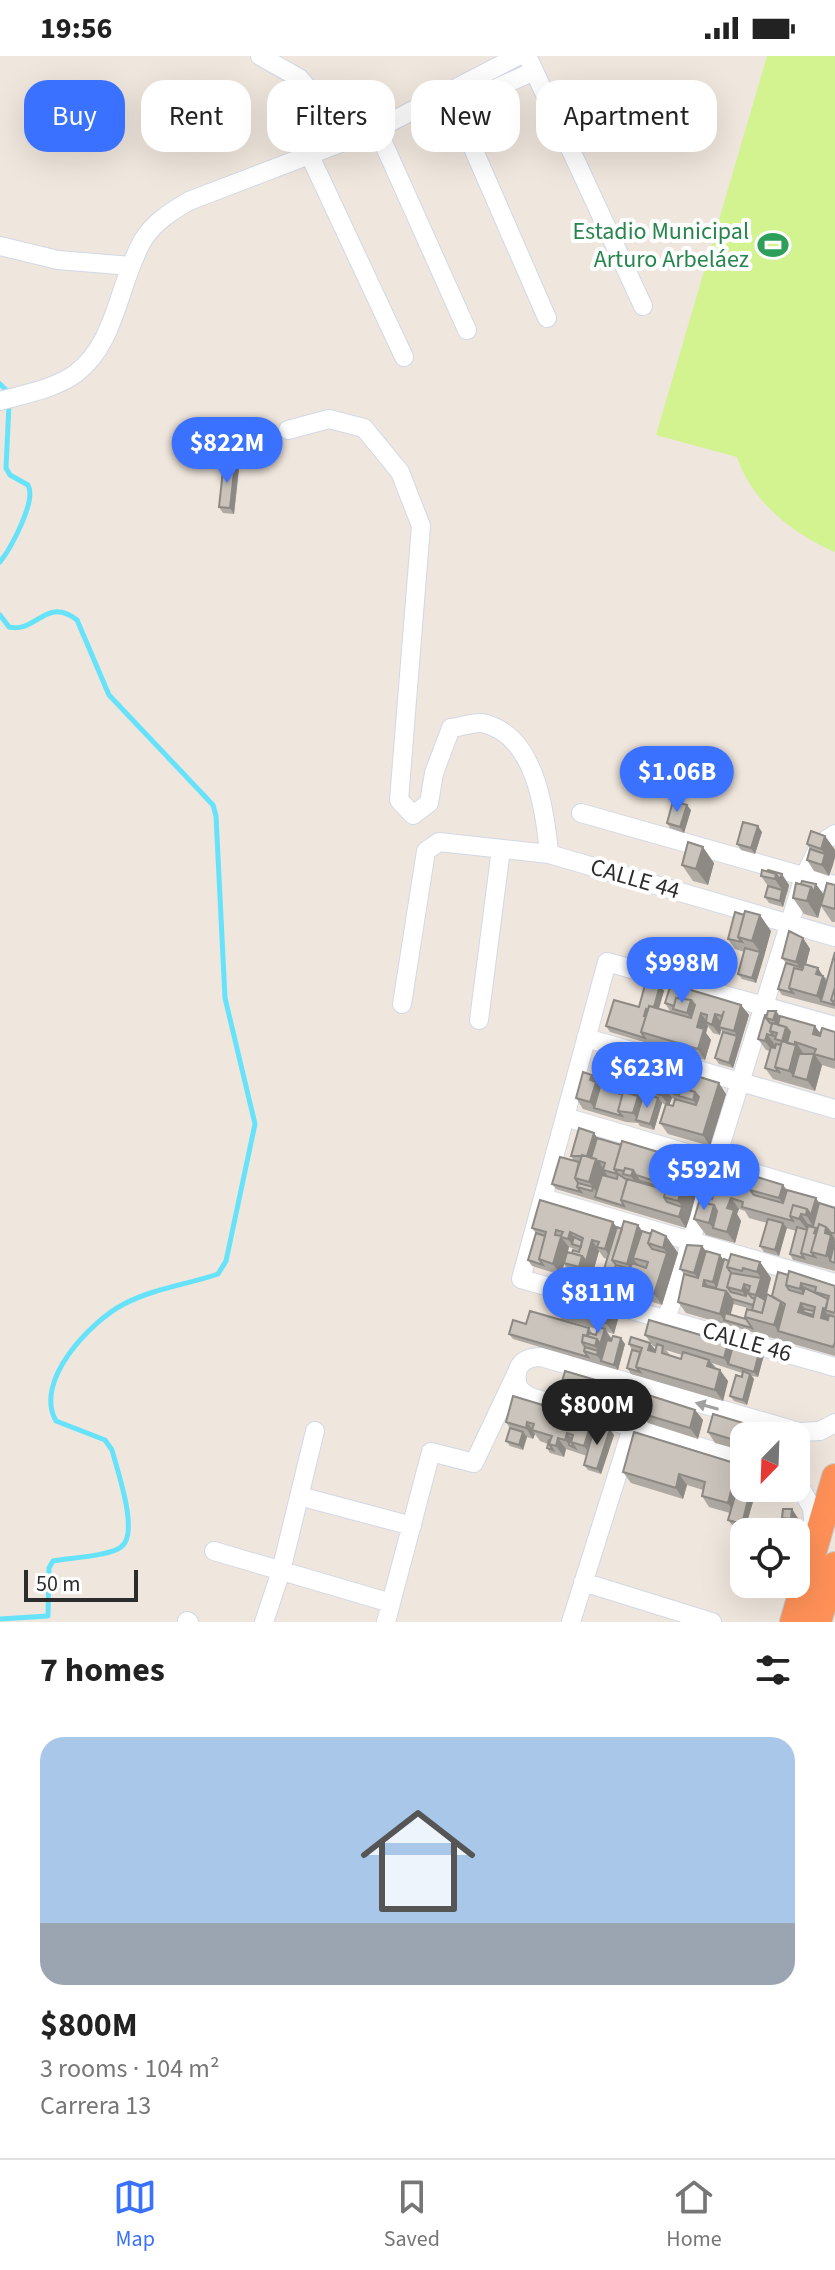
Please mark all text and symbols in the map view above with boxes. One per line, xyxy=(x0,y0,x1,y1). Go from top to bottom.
text: 19:56 xyxy=(40,7,112,50)
chip: Buy xyxy=(24,80,125,152)
chip: Rent xyxy=(141,80,251,152)
chip: Filters xyxy=(267,80,395,152)
chip: New xyxy=(411,80,520,152)
chip: Apartment xyxy=(536,80,717,152)
place label: Estadio Municipal Arturo Arbeláez xyxy=(572,214,749,277)
sports icon: Estadio Municipal Arturo Arbeláez xyxy=(756,228,790,262)
pin: $822M xyxy=(171,417,283,485)
text: $822M xyxy=(190,424,264,461)
pin: $1.06B xyxy=(612,746,742,814)
text: $1.06B xyxy=(638,753,716,790)
street label: CALLE 44 xyxy=(586,850,684,908)
pin: $998M xyxy=(626,937,738,1005)
text: $998M xyxy=(645,944,719,981)
pin: $623M xyxy=(591,1042,703,1110)
text: $623M xyxy=(610,1049,684,1086)
pin: $592M xyxy=(648,1144,760,1212)
text: $592M xyxy=(667,1151,741,1188)
pin: $811M xyxy=(542,1267,654,1335)
text: $811M xyxy=(561,1274,635,1311)
street label: CALLE 46 xyxy=(698,1313,796,1371)
pin: $800M xyxy=(541,1379,653,1447)
text: $800M xyxy=(560,1386,634,1423)
one-way arrow xyxy=(694,1399,718,1412)
north arrow xyxy=(730,1422,810,1502)
map controls xyxy=(730,1422,810,1598)
button: locate xyxy=(730,1518,810,1598)
scale bar xyxy=(24,1566,138,1602)
text: 50 m xyxy=(36,1568,81,1600)
text: 7 homes xyxy=(40,1646,165,1695)
icon: filters xyxy=(751,1648,795,1692)
icon: home xyxy=(346,1789,490,1933)
text: $800M xyxy=(40,2001,138,2050)
text: 3 rooms · 104 m² xyxy=(40,2050,219,2087)
text: Carrera 13 xyxy=(40,2087,151,2124)
tab: Map xyxy=(113,2175,157,2255)
tab: Saved xyxy=(384,2175,440,2255)
tab: Home xyxy=(666,2175,722,2255)

